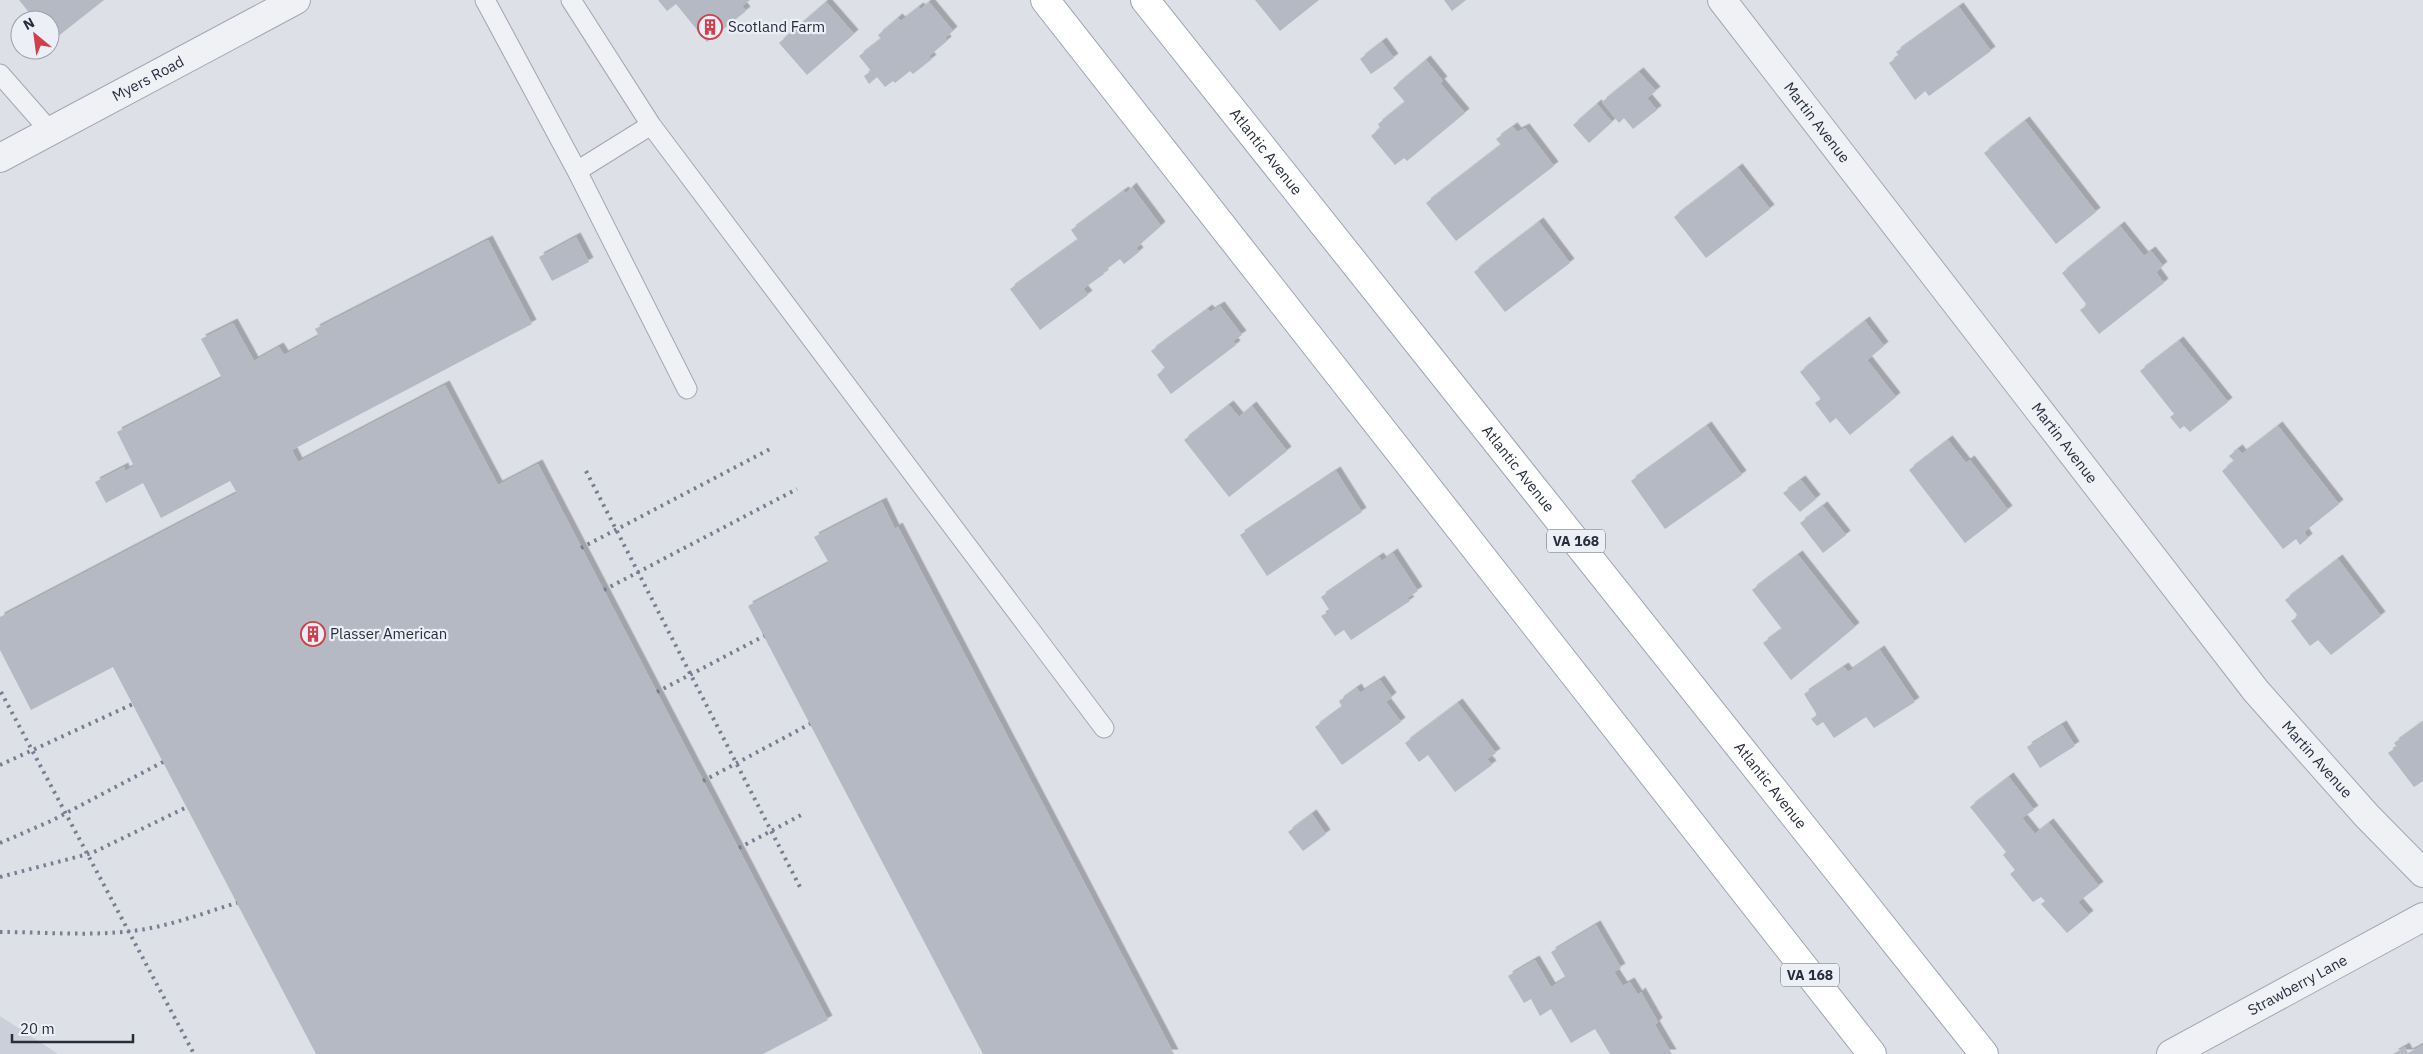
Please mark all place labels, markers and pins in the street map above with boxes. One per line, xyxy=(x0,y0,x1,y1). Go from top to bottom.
building icon: Scotland Farm xyxy=(697,14,723,40)
place label: Scotland Farm xyxy=(728,17,825,36)
building icon: Plasser American xyxy=(300,621,326,647)
place label: Plasser American xyxy=(330,624,447,643)

